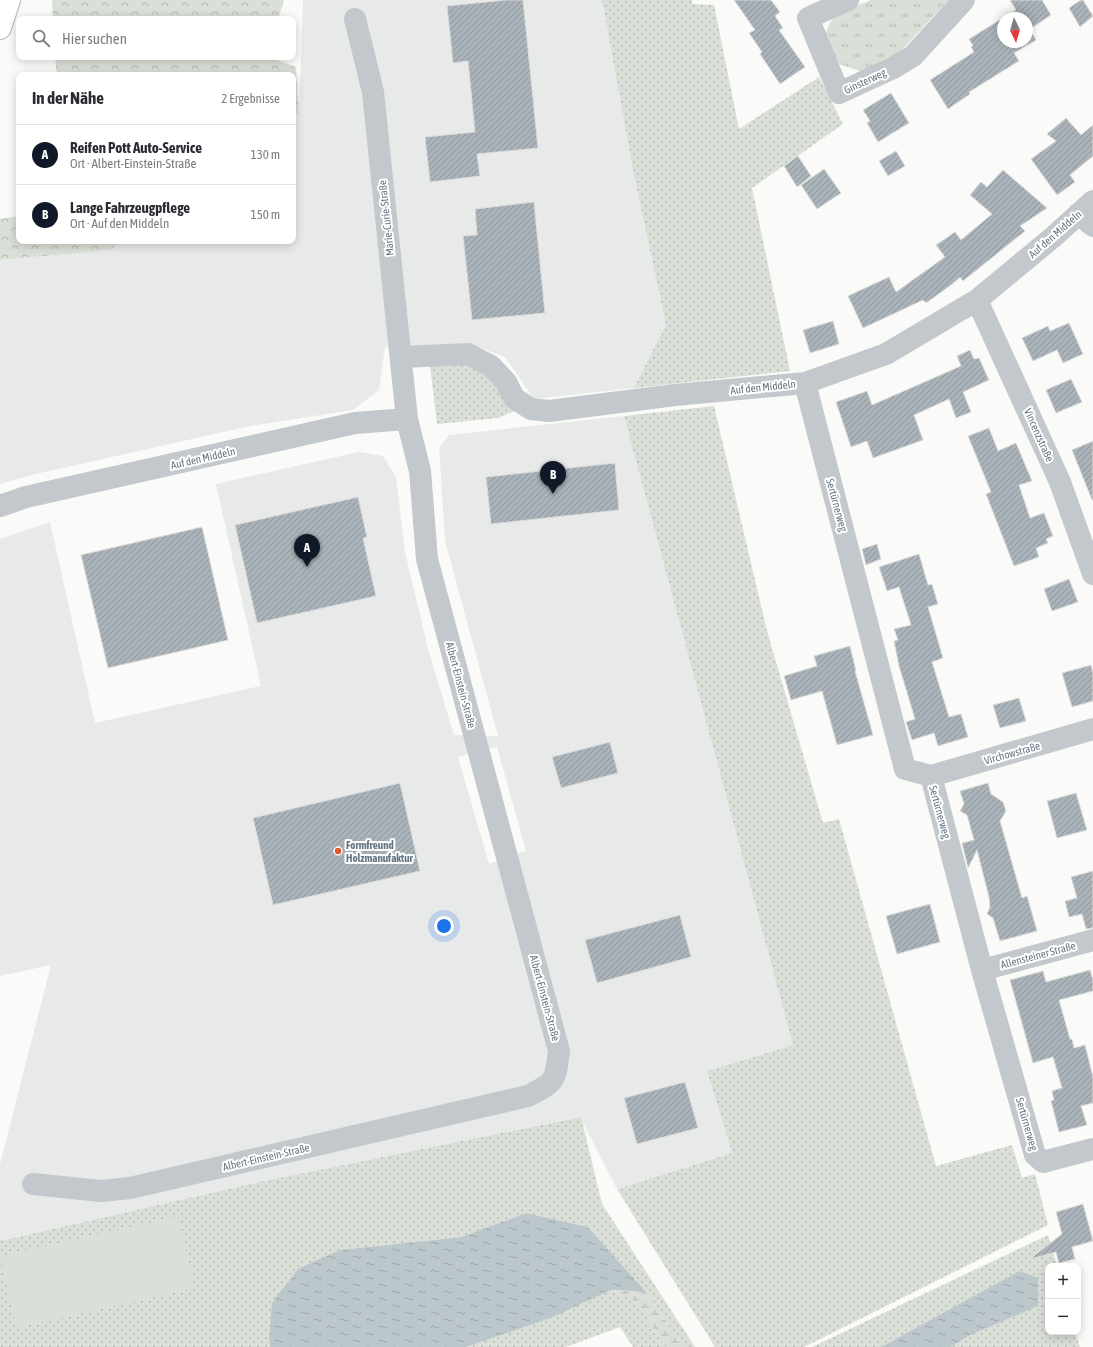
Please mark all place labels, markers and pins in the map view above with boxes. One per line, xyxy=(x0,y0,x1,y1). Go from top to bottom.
pin: B xyxy=(540,461,566,494)
pin: A xyxy=(294,534,320,567)
place label: Formfreund Holzmanufaktur xyxy=(346,839,414,864)
marker: Formfreund Holzmanufaktur xyxy=(333,846,343,856)

